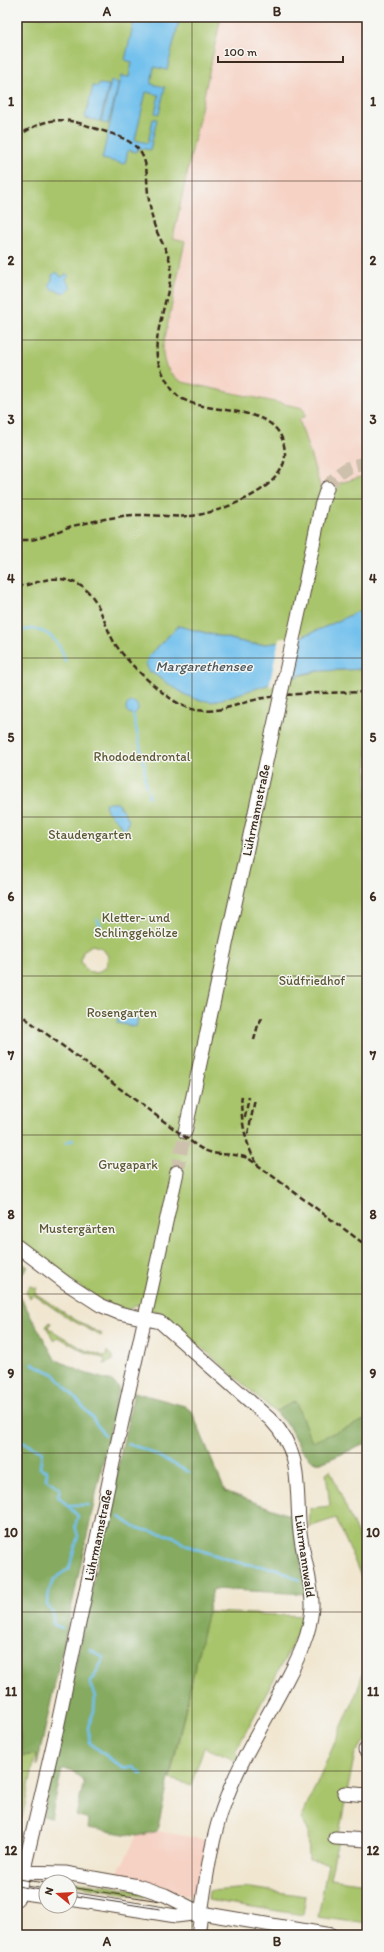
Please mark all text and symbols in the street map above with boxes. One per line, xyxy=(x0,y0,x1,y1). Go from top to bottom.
text: A xyxy=(102,4,112,19)
text: B xyxy=(273,4,282,19)
scale bar xyxy=(218,38,343,64)
text: 100 m xyxy=(224,45,257,59)
text: 1 xyxy=(8,94,14,109)
text: 1 xyxy=(370,94,376,109)
text: 2 xyxy=(8,253,15,268)
text: 2 xyxy=(370,253,377,268)
text: 3 xyxy=(7,412,15,427)
text: 3 xyxy=(369,412,377,427)
text: 4 xyxy=(7,571,15,586)
text: 4 xyxy=(369,571,377,586)
water label: Margarethensee xyxy=(156,658,254,675)
text: 5 xyxy=(8,730,15,745)
text: 5 xyxy=(370,730,377,745)
park label: Rhododendrontal xyxy=(94,749,191,764)
street label: Lührmannstraße xyxy=(239,763,273,857)
park label: Staudengarten xyxy=(48,827,132,842)
text: 6 xyxy=(8,889,15,904)
text: 6 xyxy=(370,889,377,904)
park label: Kletter- und Schlinggehölze xyxy=(94,910,178,940)
park label: Südfriedhof xyxy=(279,973,345,988)
park label: Rosengarten xyxy=(87,1005,158,1020)
text: 7 xyxy=(7,1048,15,1063)
text: 7 xyxy=(369,1048,377,1063)
park label: Grugapark xyxy=(98,1157,158,1172)
text: 8 xyxy=(7,1207,15,1222)
text: 8 xyxy=(369,1207,377,1222)
park label: Mustergärten xyxy=(39,1221,116,1236)
text: 9 xyxy=(8,1366,15,1381)
text: 9 xyxy=(370,1366,377,1381)
street label: Lührmannstraße xyxy=(81,1488,115,1582)
street label: Lührmannwald xyxy=(292,1514,318,1598)
text: 10 xyxy=(4,1525,18,1540)
text: 10 xyxy=(366,1525,380,1540)
text: 11 xyxy=(5,1684,17,1699)
text: 11 xyxy=(367,1684,379,1699)
text: 12 xyxy=(5,1843,18,1858)
text: 12 xyxy=(367,1843,380,1858)
north arrow xyxy=(38,1874,78,1914)
text: N xyxy=(42,1886,56,1897)
text: A xyxy=(102,1934,112,1949)
text: B xyxy=(273,1934,282,1949)

